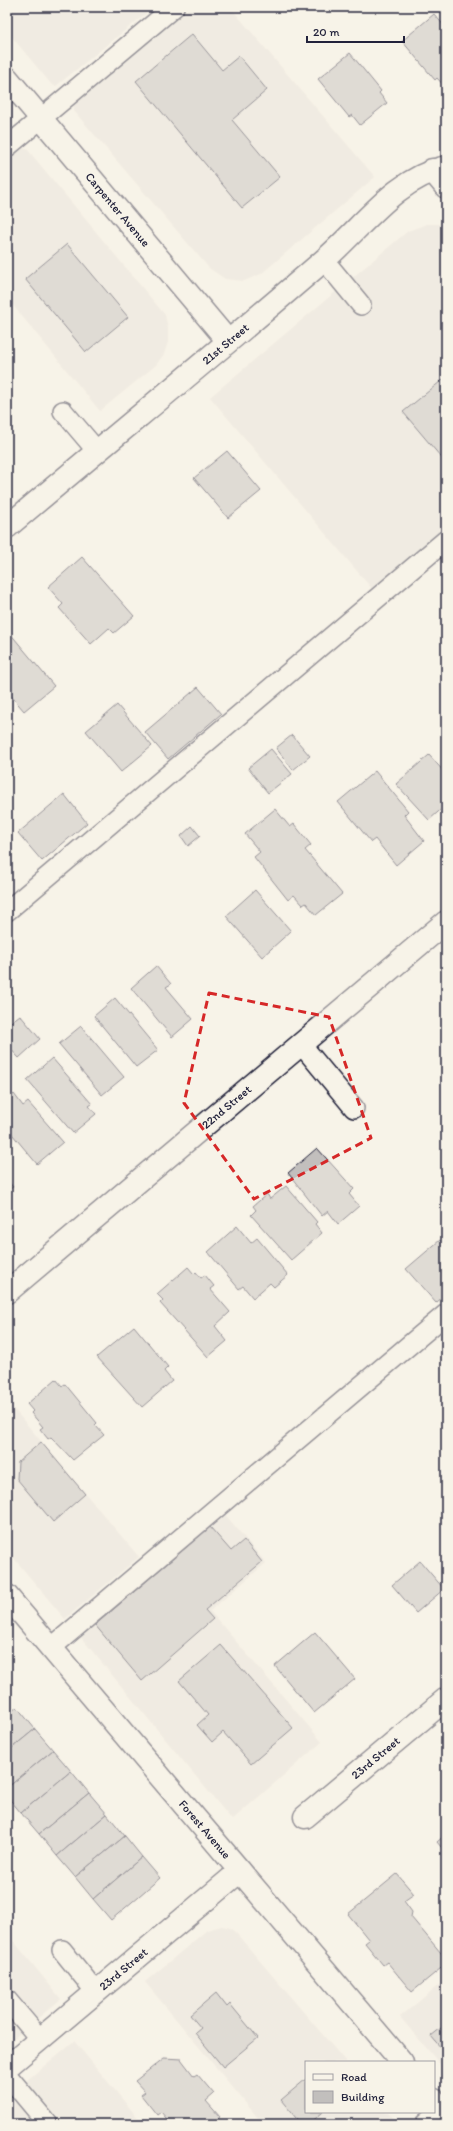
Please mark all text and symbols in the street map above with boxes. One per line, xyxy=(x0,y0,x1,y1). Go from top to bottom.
scale bar xyxy=(307,18,404,44)
text: 20 m xyxy=(313,25,340,39)
street label: Carpenter Avenue xyxy=(82,170,153,250)
street label: 21st Street xyxy=(199,320,252,368)
street label: 22nd Street xyxy=(199,1082,254,1132)
street label: 23rd Street xyxy=(349,1733,403,1782)
street label: Forest Avenue xyxy=(176,1797,234,1862)
street label: 23rd Street xyxy=(96,1945,151,1993)
legend xyxy=(305,2061,435,2113)
text: Road xyxy=(341,2070,367,2084)
text: Building xyxy=(341,2090,385,2104)

